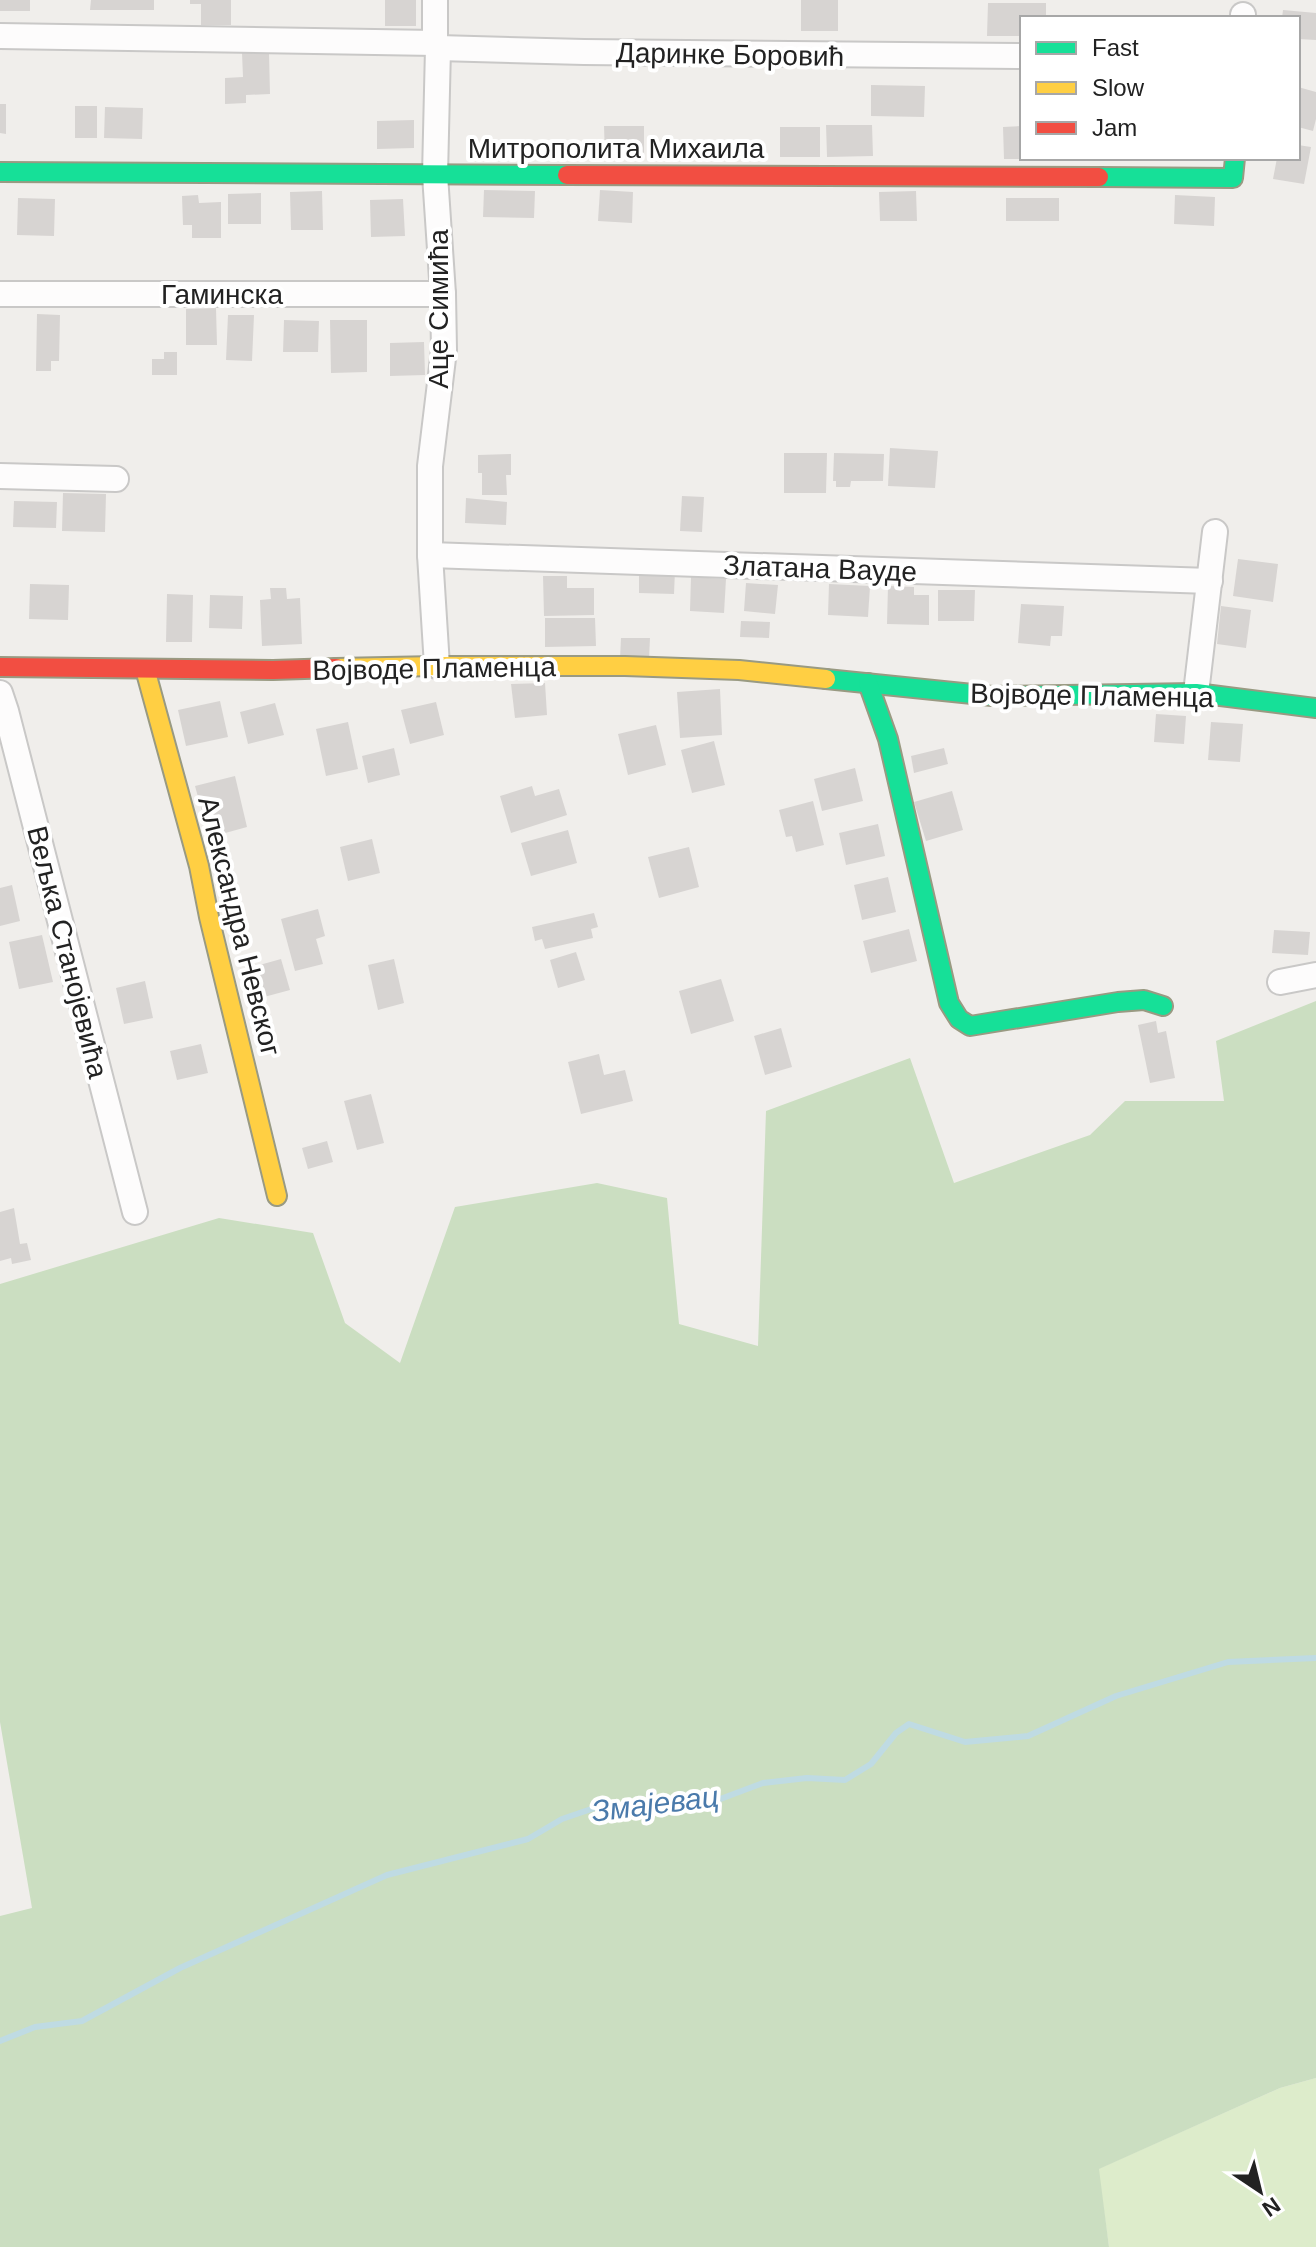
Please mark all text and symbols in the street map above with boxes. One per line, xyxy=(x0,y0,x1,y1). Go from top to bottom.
legend xyxy=(1020,16,1300,160)
text: Fast xyxy=(1092,34,1139,61)
street label: Даринке Боровић xyxy=(616,37,844,72)
text: Slow xyxy=(1092,74,1145,101)
text: Jam xyxy=(1092,114,1137,141)
street label: Митрополита Михаила xyxy=(468,133,765,164)
street label: Аце Симића xyxy=(423,229,454,389)
street label: Гаминска xyxy=(161,279,283,310)
street label: Златана Вауде xyxy=(722,550,917,587)
street label: Војводе Пламенца xyxy=(312,651,556,686)
street label: Војводе Пламенца xyxy=(970,678,1214,713)
street label: Александра Невског xyxy=(192,793,287,1059)
street label: Вељка Станојевића xyxy=(21,823,114,1082)
water label: Змајевац xyxy=(589,1779,720,1828)
north arrow xyxy=(1220,2151,1300,2231)
text: N xyxy=(1258,2192,1285,2222)

